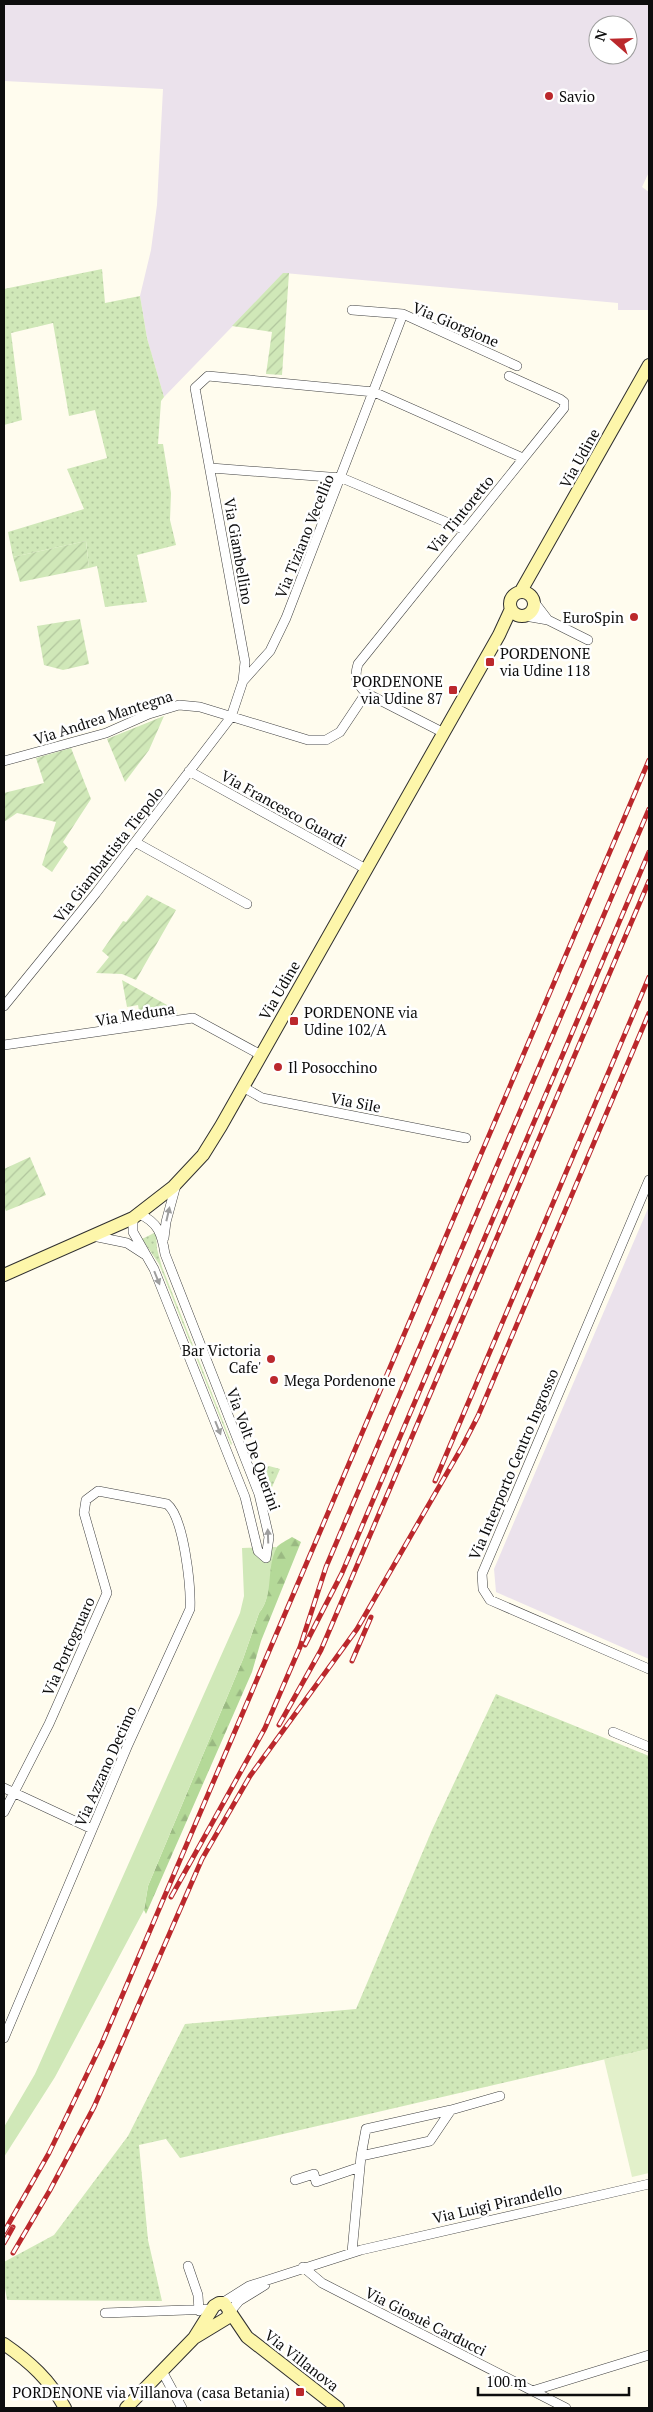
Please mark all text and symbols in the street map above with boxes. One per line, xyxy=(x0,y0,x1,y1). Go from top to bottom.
north arrow xyxy=(588,15,638,65)
text: N xyxy=(590,27,611,44)
place label: Savio xyxy=(559,86,595,106)
marker: Savio xyxy=(543,90,555,102)
street label: Via Giorgione xyxy=(410,297,502,351)
street label: Via Udine xyxy=(554,425,604,491)
street label: Via Tiziano Vecellio xyxy=(270,471,338,601)
street label: Via Tintoretto xyxy=(422,471,498,557)
street label: Via Giambellino xyxy=(220,496,258,606)
place label: EuroSpin xyxy=(563,607,624,627)
marker: EuroSpin xyxy=(628,611,640,623)
place label: PORDENONE via Udine 118 xyxy=(499,643,591,680)
marker: PORDENONE via Udine 118 xyxy=(484,656,496,668)
place label: PORDENONE via Udine 87 xyxy=(352,671,443,708)
marker: PORDENONE via Udine 87 xyxy=(447,684,459,696)
street label: Via Andrea Mantegna xyxy=(31,685,175,749)
street label: Via Francesco Guardi xyxy=(218,765,350,851)
street label: Via Giambattista Tiepolo xyxy=(49,782,167,926)
street label: Via Udine xyxy=(254,957,304,1023)
street label: Via Meduna xyxy=(94,998,176,1030)
place label: PORDENONE via Udine 102/A xyxy=(304,1002,418,1039)
marker: PORDENONE via Udine 102/A xyxy=(288,1015,300,1027)
place label: Il Posocchino xyxy=(288,1057,377,1077)
marker: Il Posocchino xyxy=(272,1061,284,1073)
street label: Via Sile xyxy=(329,1087,383,1117)
one-way arrow xyxy=(164,1207,172,1222)
one-way arrow xyxy=(153,1271,161,1286)
place label: Bar Victoria Cafe' xyxy=(182,1340,261,1377)
marker: Bar Victoria Cafe' xyxy=(265,1353,277,1365)
street label: Via Interporto Centro Ingrosso xyxy=(464,1365,562,1563)
place label: Mega Pordenone xyxy=(284,1370,396,1390)
marker: Mega Pordenone xyxy=(268,1374,280,1386)
street label: Via Volt De Querini xyxy=(223,1385,285,1513)
one-way arrow xyxy=(215,1421,222,1436)
one-way arrow xyxy=(264,1528,272,1544)
street label: Via Portogruaro xyxy=(37,1593,99,1699)
street label: Via Azzano Decimo xyxy=(70,1703,140,1829)
street label: Via Luigi Pirandello xyxy=(430,2178,564,2228)
street label: Via Giosuè Carducci xyxy=(362,2282,490,2360)
street label: Via Villanova xyxy=(261,2325,344,2396)
scale bar xyxy=(478,2364,629,2396)
text: 100 m xyxy=(486,2371,527,2391)
place label: PORDENONE via Villanova (casa Betania) xyxy=(12,2382,290,2402)
marker: PORDENONE via Villanova (casa Betania) xyxy=(294,2386,306,2398)

